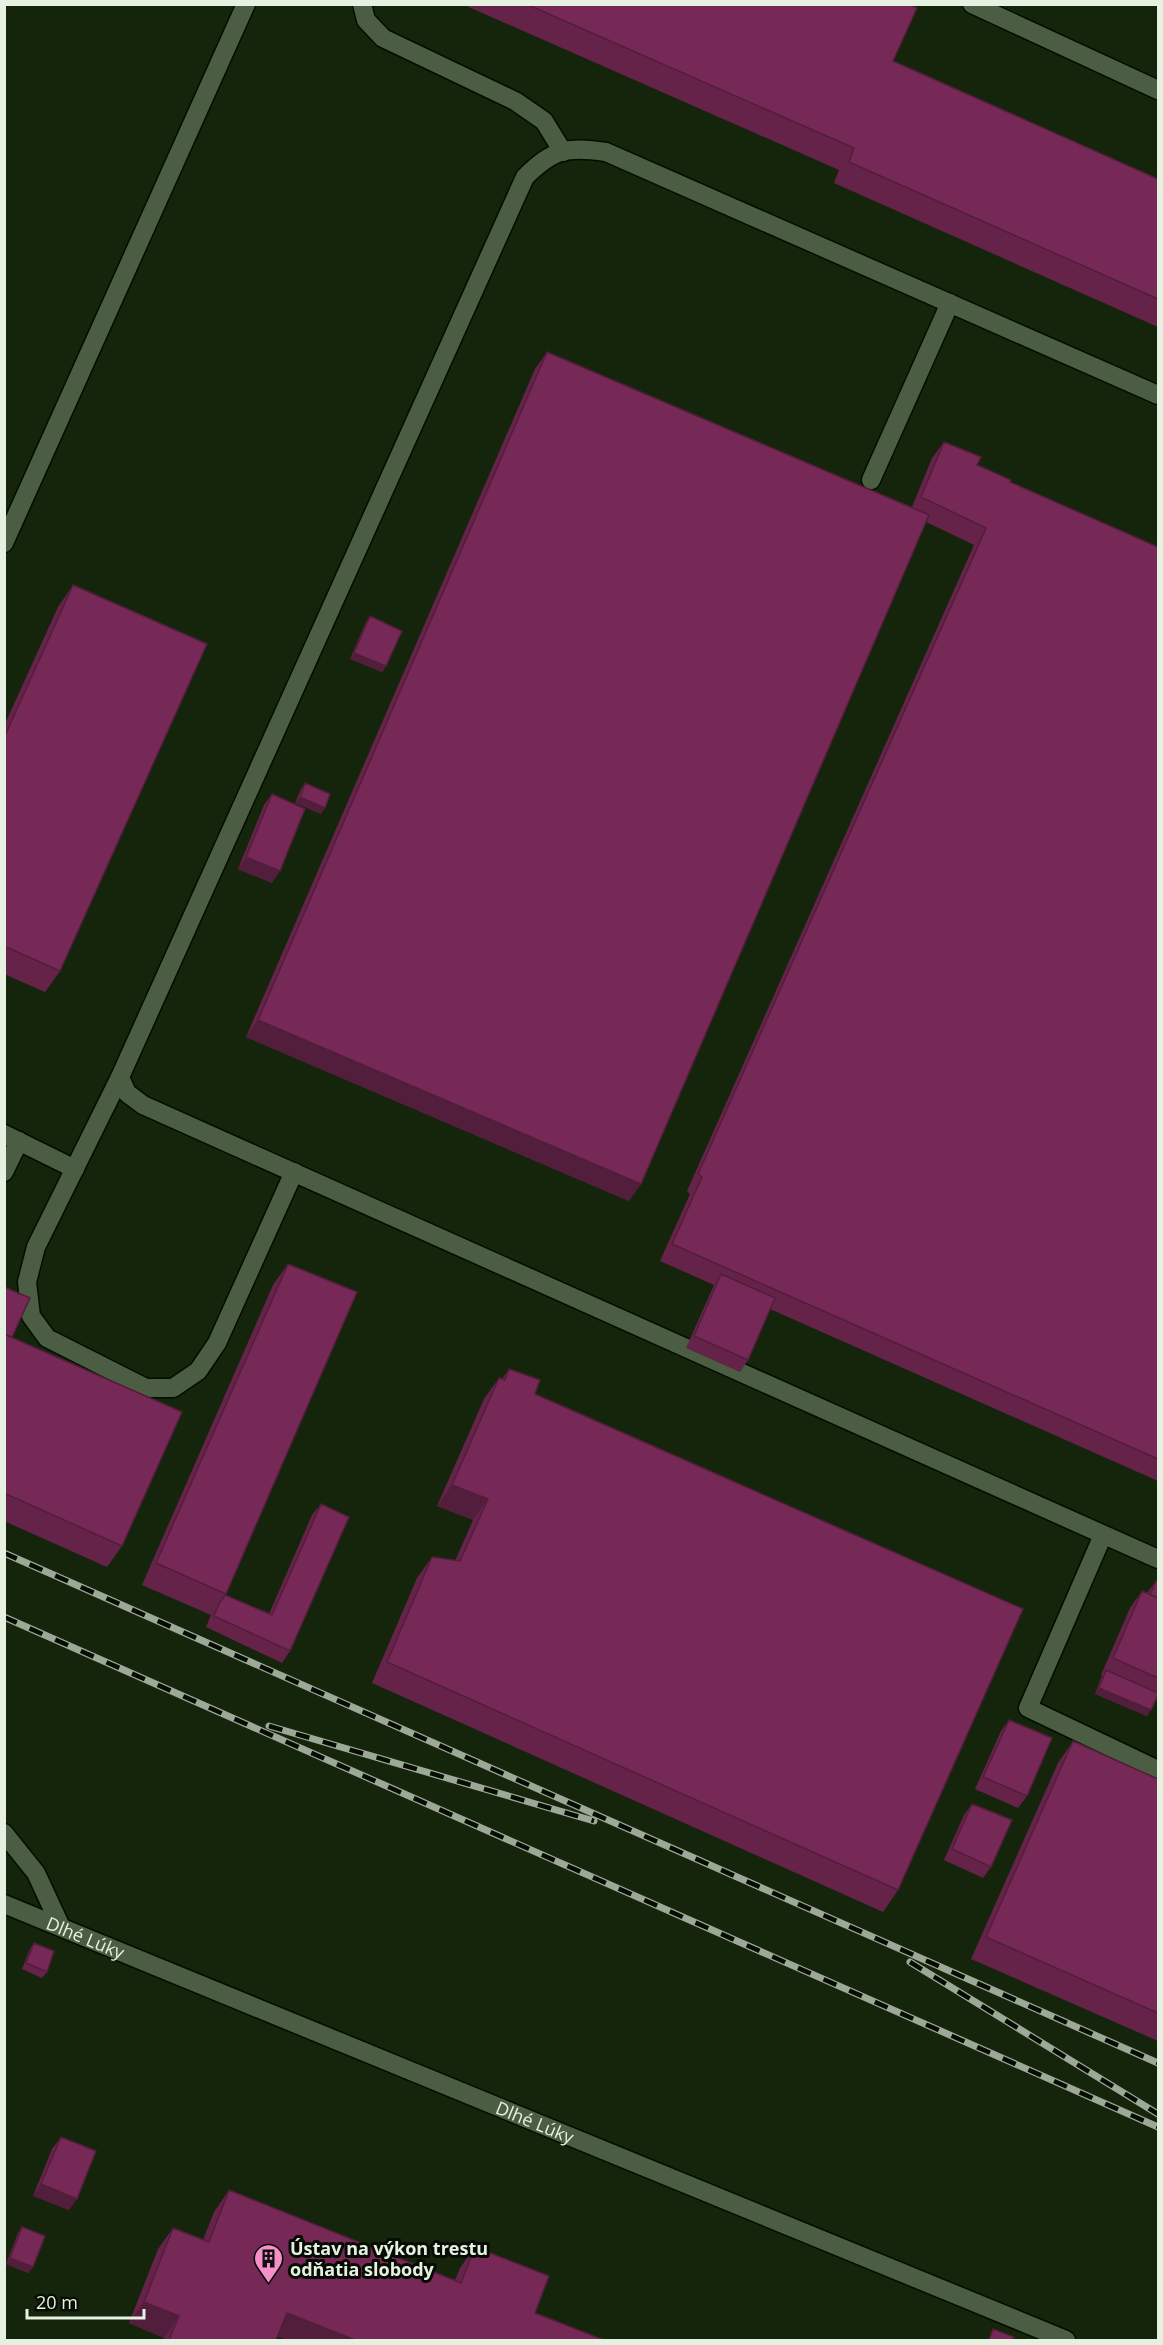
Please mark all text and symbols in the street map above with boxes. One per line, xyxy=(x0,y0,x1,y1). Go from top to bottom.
street label: Dlhé Lúky xyxy=(43,1911,129,1965)
street label: Dlhé Lúky xyxy=(492,2095,579,2149)
place label: Ústav na výkon trestu odňatia slobody xyxy=(290,2236,488,2281)
building icon: Ústav na výkon trestu odňatia slobody xyxy=(253,2242,285,2284)
scale bar xyxy=(27,2282,144,2320)
text: 20 m xyxy=(36,2290,78,2314)

